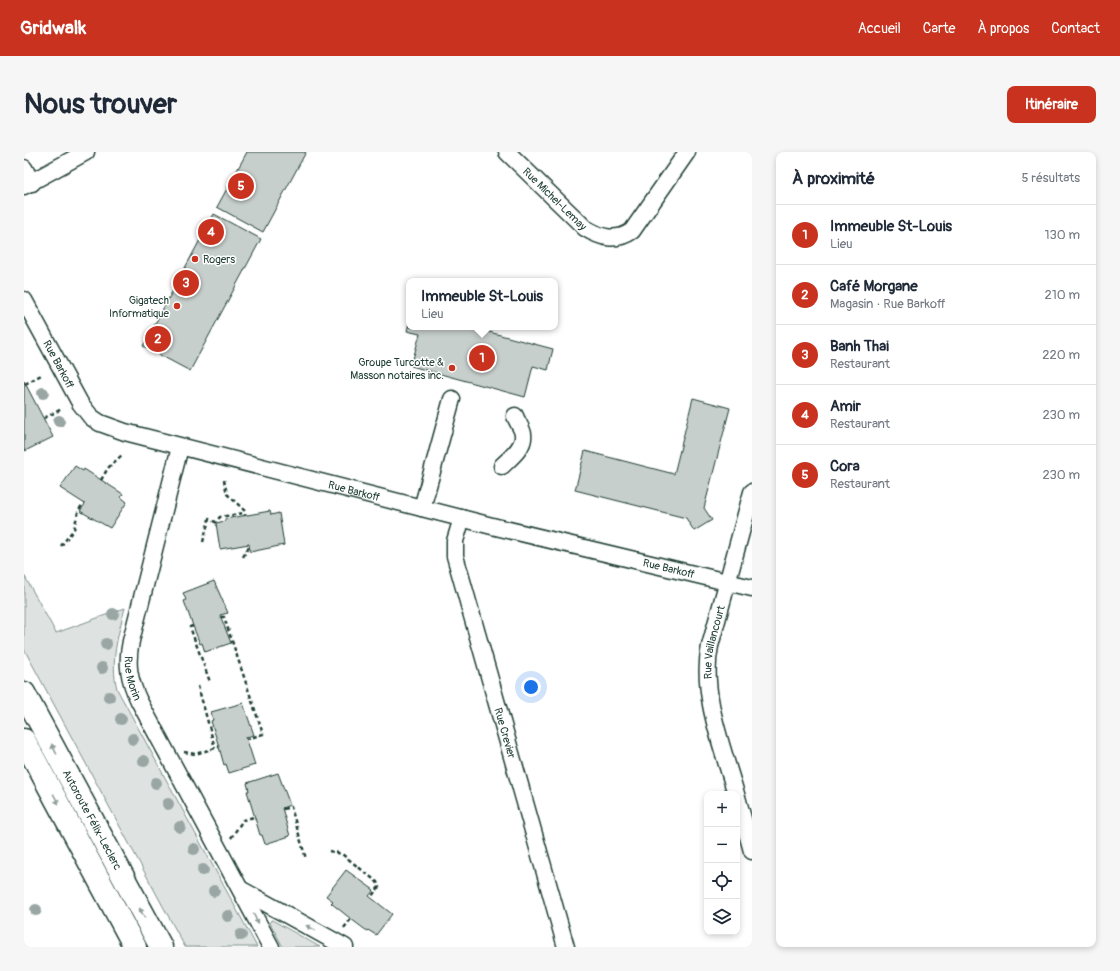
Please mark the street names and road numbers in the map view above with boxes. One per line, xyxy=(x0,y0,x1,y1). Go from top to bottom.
street label: Rue Michel-Lemay xyxy=(520,165,590,233)
street label: Rue Barkoff xyxy=(40,338,77,391)
street label: Rue Barkoff xyxy=(327,478,381,504)
street label: Rue Barkoff xyxy=(641,556,696,581)
street label: Rue Vaillancourt xyxy=(702,604,728,679)
street label: Rue Morin xyxy=(122,656,144,703)
street label: Rue Crevier xyxy=(491,706,518,760)
street label: Autoroute Félix-Leclerc xyxy=(60,768,124,873)

